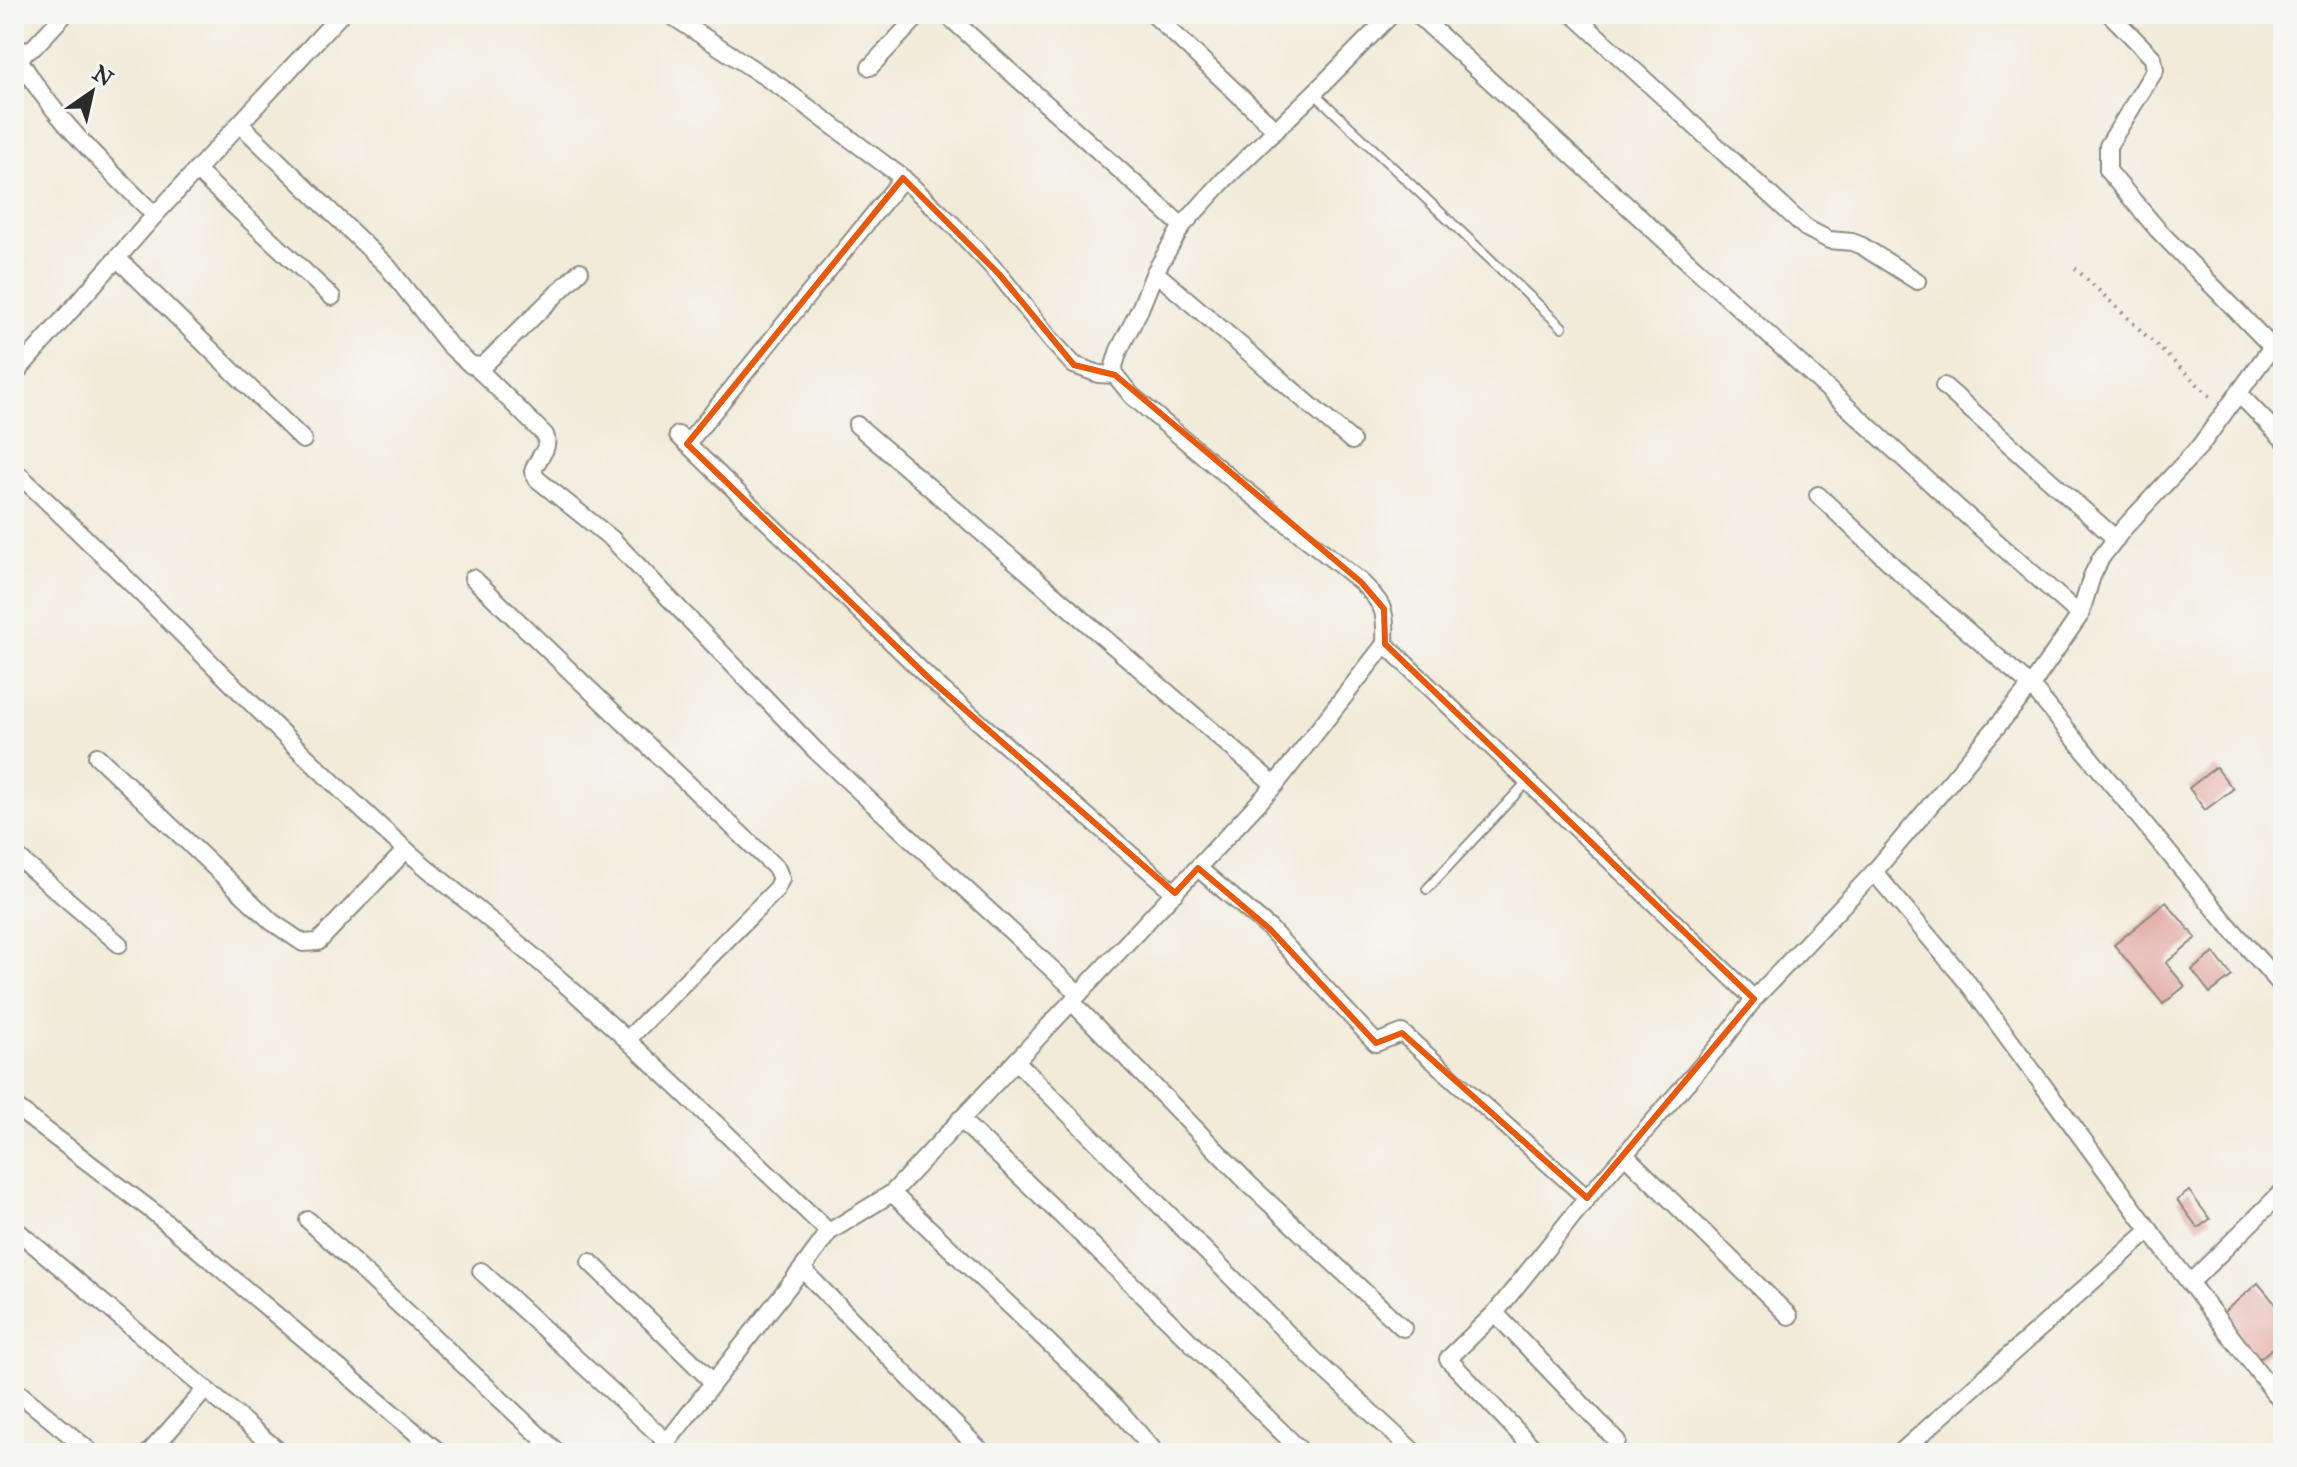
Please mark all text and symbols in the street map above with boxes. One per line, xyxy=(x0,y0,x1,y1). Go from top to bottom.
north arrow xyxy=(52,52,132,132)
text: N xyxy=(88,59,118,92)

